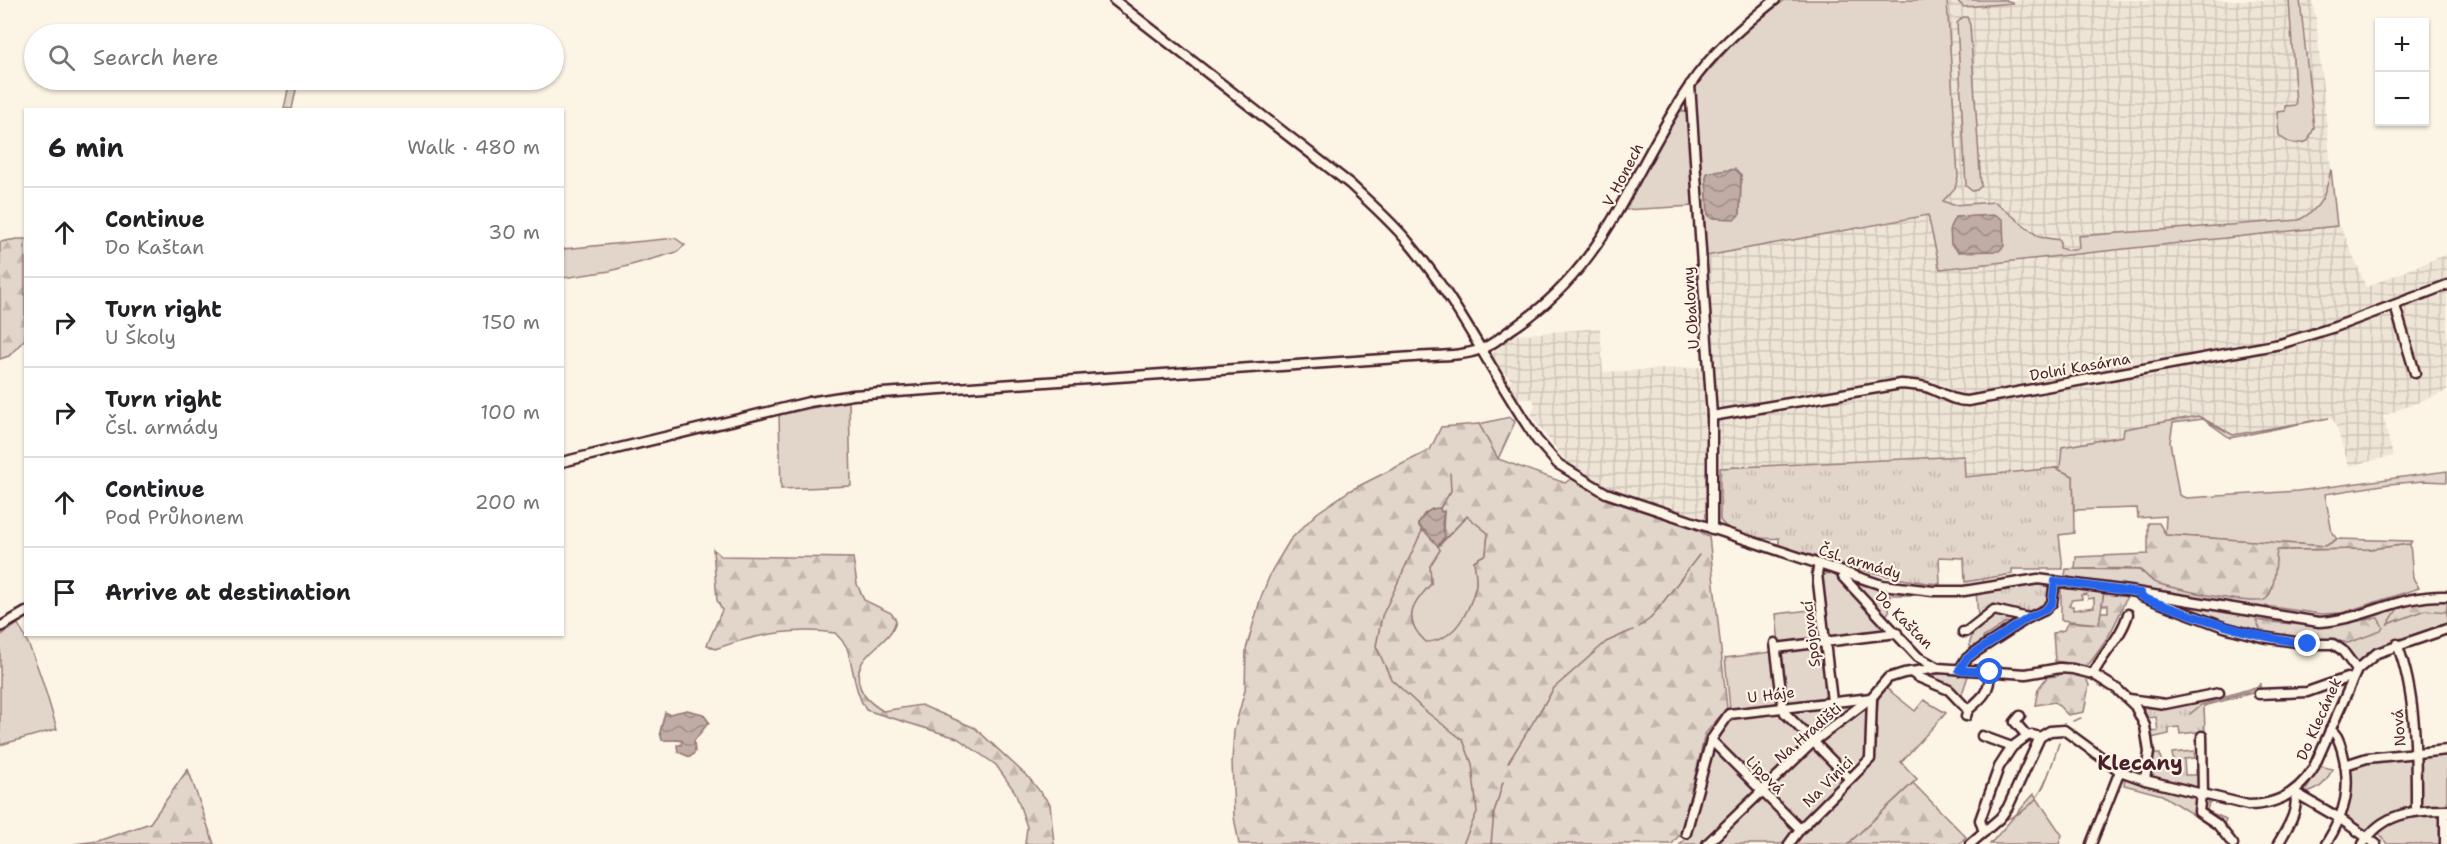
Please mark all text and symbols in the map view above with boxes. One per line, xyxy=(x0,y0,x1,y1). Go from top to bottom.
map controls xyxy=(2375,18,2429,126)
button: + xyxy=(2375,18,2429,72)
search box xyxy=(24,24,564,90)
icon: search xyxy=(45,41,78,74)
text: Search here xyxy=(93,43,219,72)
button: − xyxy=(2375,72,2429,126)
text: 6 min xyxy=(48,130,124,165)
text: Walk · 480 m xyxy=(407,134,540,160)
street label: V Honech xyxy=(1598,140,1648,210)
text: Continue xyxy=(105,205,205,234)
icon: ahead xyxy=(48,216,81,249)
text: 30 m xyxy=(488,219,540,245)
text: Do Kaštan xyxy=(105,234,204,260)
street label: U Obalovny xyxy=(1678,266,1704,350)
text: Turn right xyxy=(105,295,222,324)
icon: right xyxy=(48,306,81,339)
text: 150 m xyxy=(482,309,540,335)
text: U Školy xyxy=(105,324,176,350)
street label: Dolní Kasárna xyxy=(2028,348,2132,386)
text: Turn right xyxy=(105,385,222,414)
icon: right xyxy=(48,396,81,429)
text: 100 m xyxy=(480,399,540,425)
text: Čsl. armády xyxy=(105,414,219,440)
text: Continue xyxy=(105,475,205,504)
icon: ahead xyxy=(48,486,81,519)
text: 200 m xyxy=(475,489,540,515)
text: Pod Průhonem xyxy=(105,504,244,530)
street label: Čsl. armády xyxy=(1816,539,1904,584)
icon: arrive xyxy=(48,576,81,609)
text: Arrive at destination xyxy=(105,578,351,607)
street label: Do Kaštan xyxy=(1871,587,1937,653)
street label: Spojovací xyxy=(1797,599,1825,668)
route end xyxy=(2294,630,2320,656)
route start xyxy=(1976,658,2002,684)
street label: Do Klecánek xyxy=(2292,674,2346,764)
street label: U Háje xyxy=(1746,682,1796,708)
street label: Na Hradišti xyxy=(1770,698,1846,768)
street label: Nová xyxy=(2387,708,2411,747)
district label: Klecany xyxy=(2097,749,2183,777)
street label: Lipová xyxy=(1742,752,1789,799)
street label: Na Vinici xyxy=(1798,752,1858,812)

